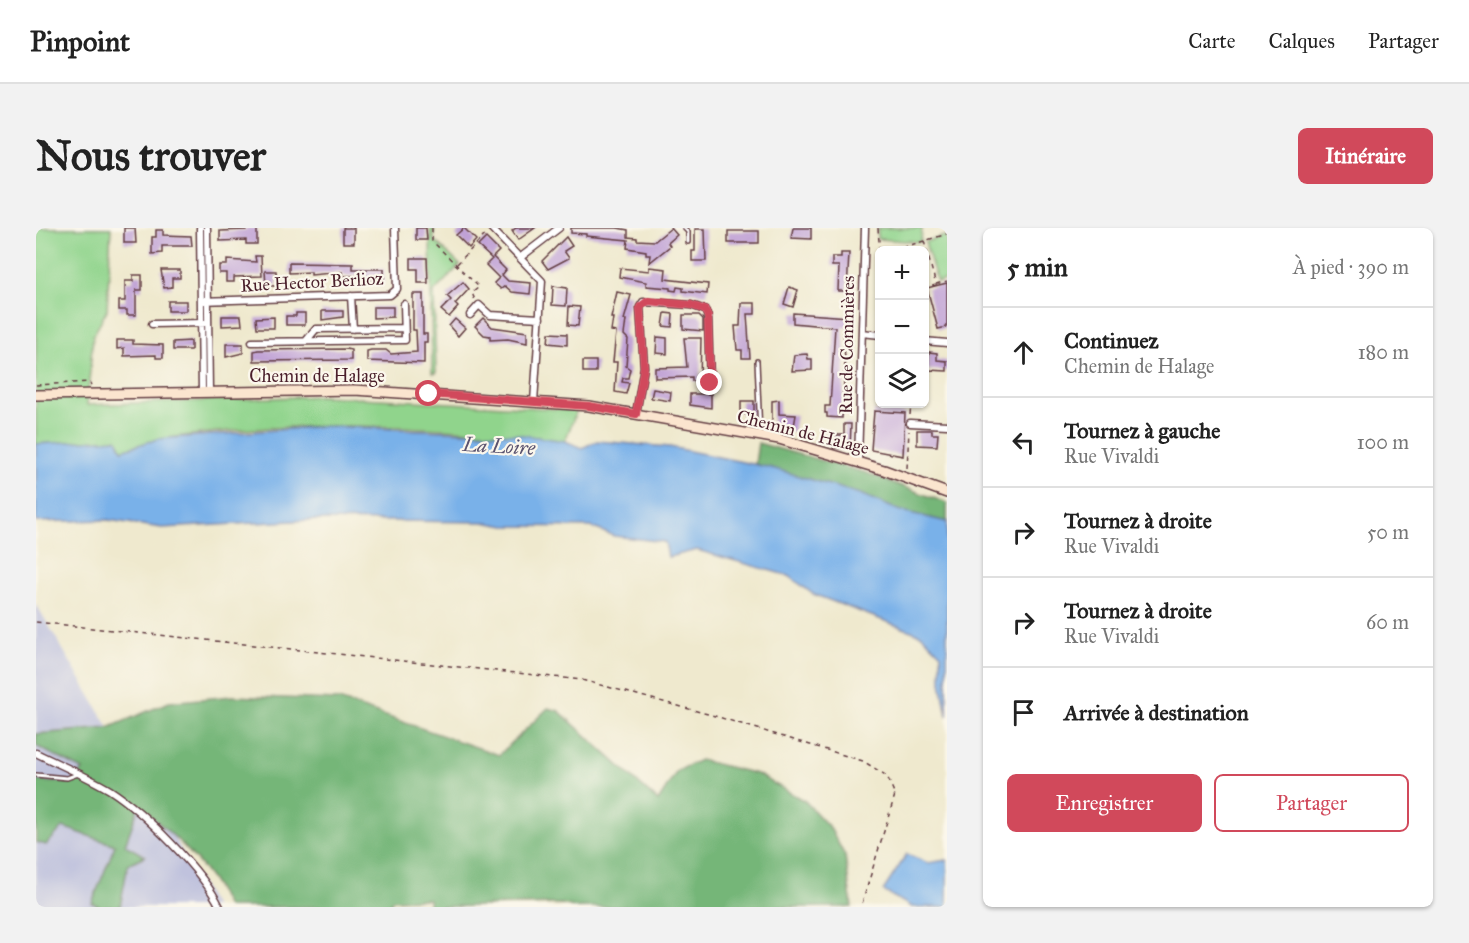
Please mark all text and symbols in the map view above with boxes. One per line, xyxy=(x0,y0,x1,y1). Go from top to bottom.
text: Pinpoint xyxy=(30,24,130,59)
text: Carte xyxy=(1188,28,1235,54)
text: Calques xyxy=(1268,28,1335,54)
text: Partager xyxy=(1368,28,1439,54)
button: Itinéraire xyxy=(1298,128,1433,184)
text: Nous trouver xyxy=(36,130,266,182)
map controls xyxy=(875,246,929,408)
button: + xyxy=(875,246,929,300)
text: 5 min xyxy=(1007,251,1068,283)
text: À pied · 390 m xyxy=(1293,255,1409,279)
street label: Rue Hector Berlioz xyxy=(240,267,384,297)
street label: Rue de Commières xyxy=(835,276,859,414)
button: − xyxy=(875,300,929,354)
text: Continuez xyxy=(1064,327,1159,354)
icon: ahead xyxy=(1007,336,1040,369)
text: 180 m xyxy=(1358,340,1409,364)
button: layers xyxy=(875,354,929,408)
text: Chemin de Halage xyxy=(1064,354,1214,378)
street label: Chemin de Halage xyxy=(249,365,385,388)
route end xyxy=(696,369,722,395)
route start xyxy=(415,380,441,406)
street label: Chemin de Halage xyxy=(734,405,871,460)
text: Tournez à gauche xyxy=(1064,417,1220,444)
icon: left xyxy=(1007,426,1040,459)
text: 100 m xyxy=(1357,430,1409,454)
water label: La Loire xyxy=(461,432,536,460)
text: Rue Vivaldi xyxy=(1064,444,1159,468)
text: Tournez à droite xyxy=(1064,507,1212,534)
icon: right xyxy=(1007,516,1040,549)
text: 50 m xyxy=(1367,520,1409,544)
text: Rue Vivaldi xyxy=(1064,534,1159,558)
text: Tournez à droite xyxy=(1064,597,1212,624)
icon: right xyxy=(1007,606,1040,639)
text: 60 m xyxy=(1366,610,1409,634)
text: Rue Vivaldi xyxy=(1064,624,1159,648)
icon: arrive xyxy=(1007,696,1040,729)
text: Arrivée à destination xyxy=(1064,699,1249,726)
button: Enregistrer xyxy=(1007,774,1202,832)
button: Partager xyxy=(1214,774,1409,832)

